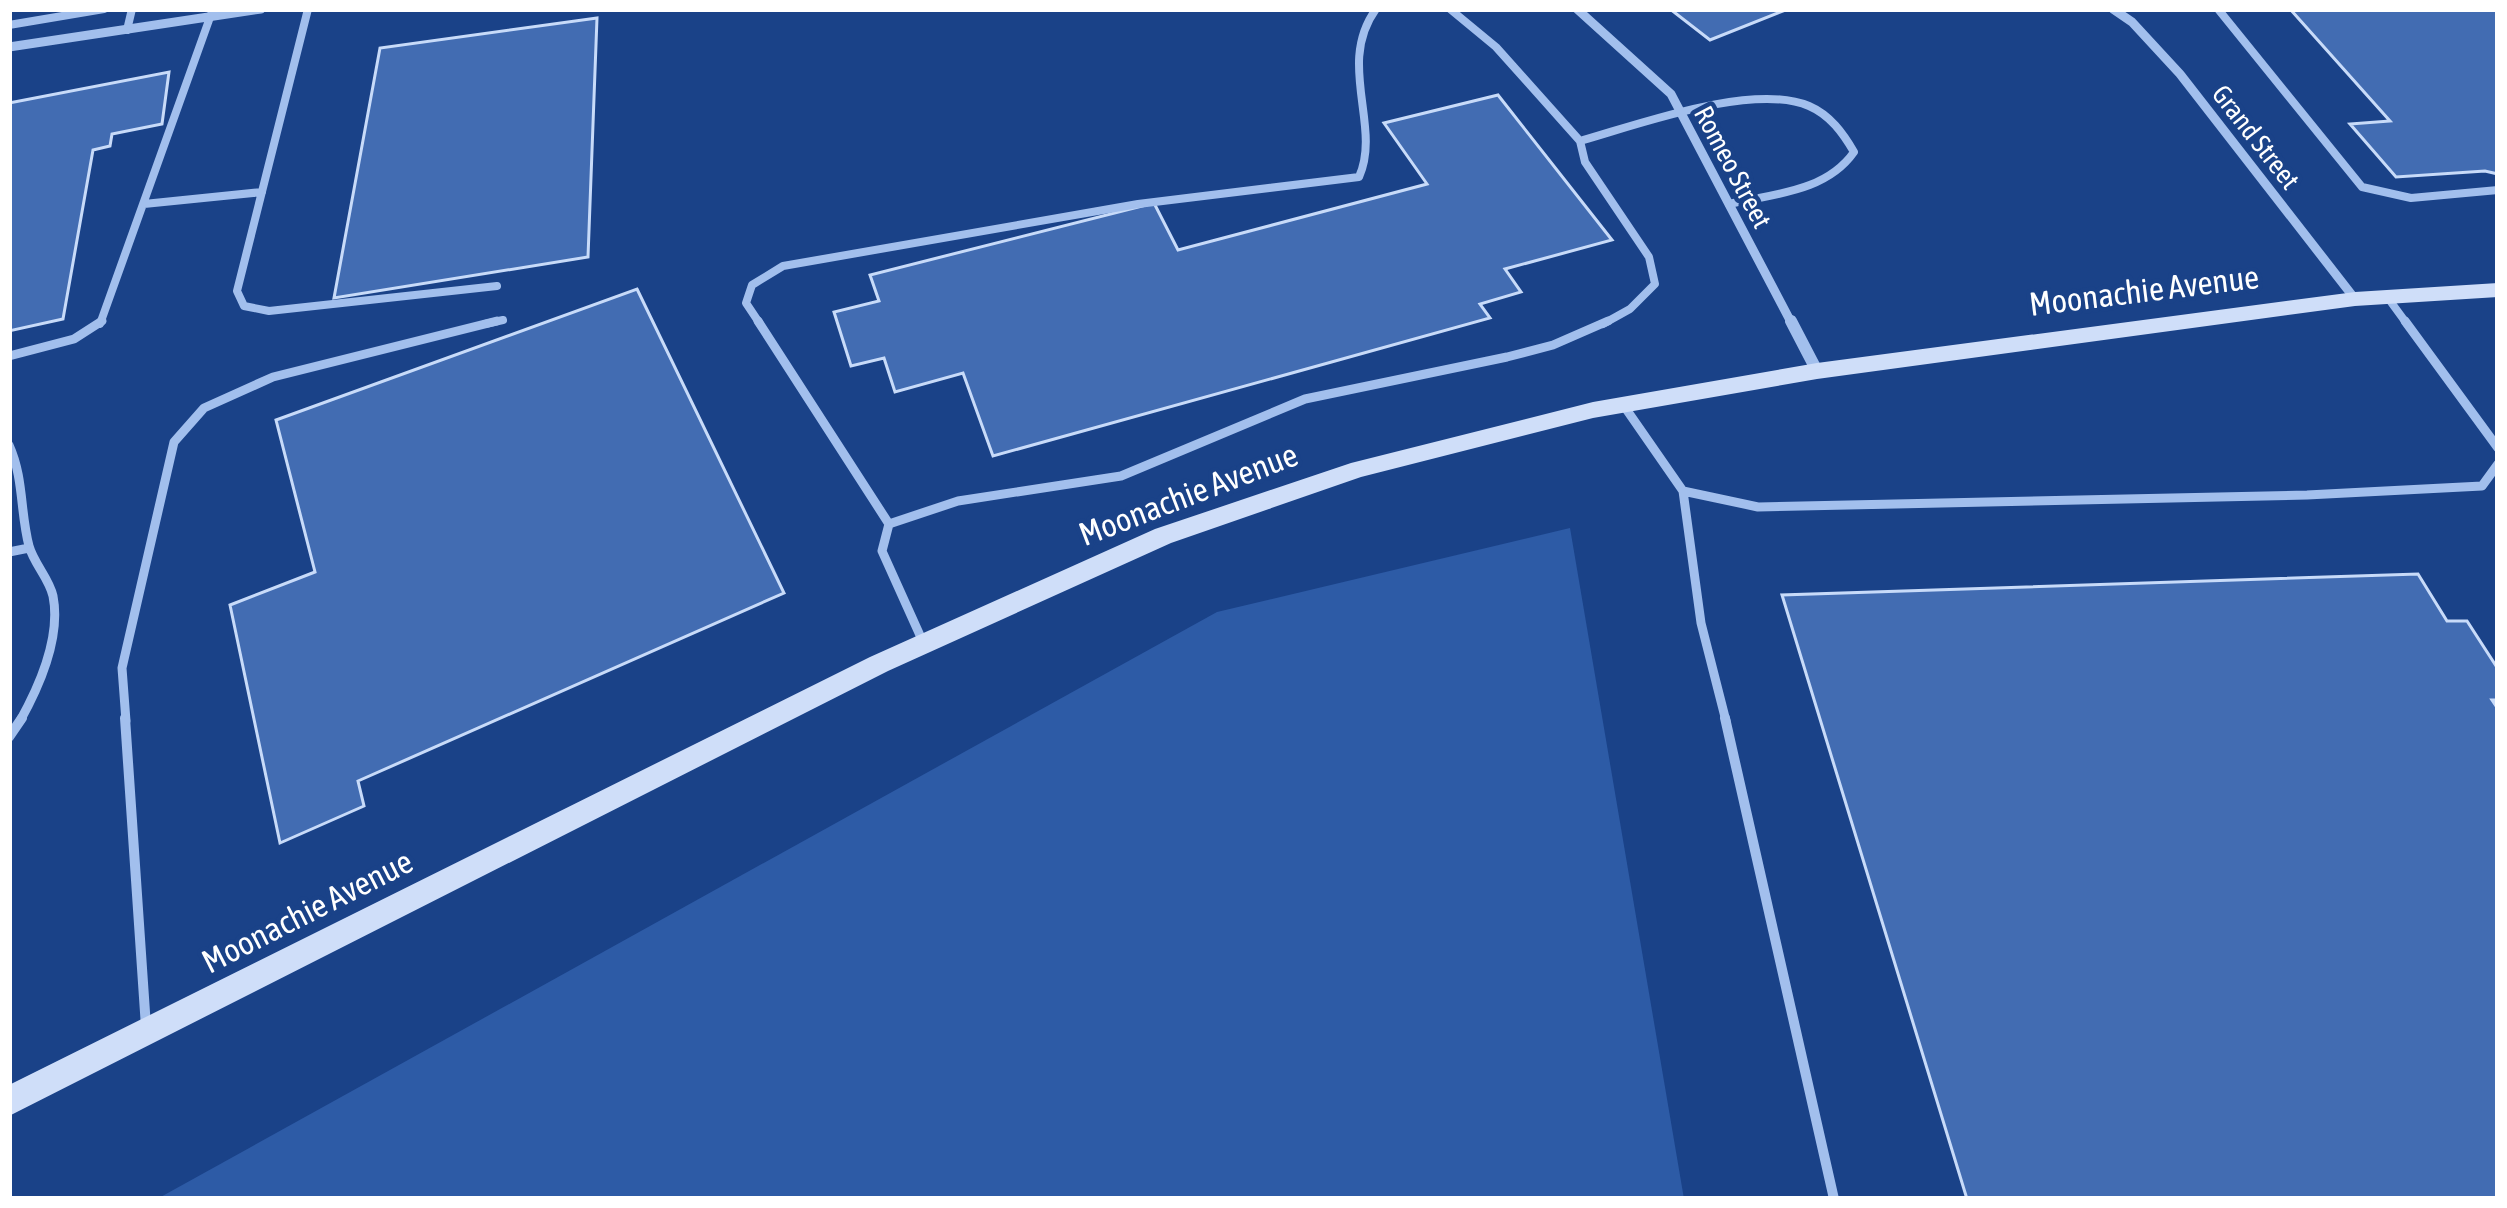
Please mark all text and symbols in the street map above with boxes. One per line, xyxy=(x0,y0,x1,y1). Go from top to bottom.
street label: Grand Street xyxy=(2206,79,2306,195)
street label: Romeo Street xyxy=(1688,101,1778,233)
street label: Moonachie Avenue xyxy=(2027,257,2261,323)
street label: Moonachie Avenue xyxy=(1073,435,1303,553)
street label: Moonachie Avenue xyxy=(195,842,419,980)

